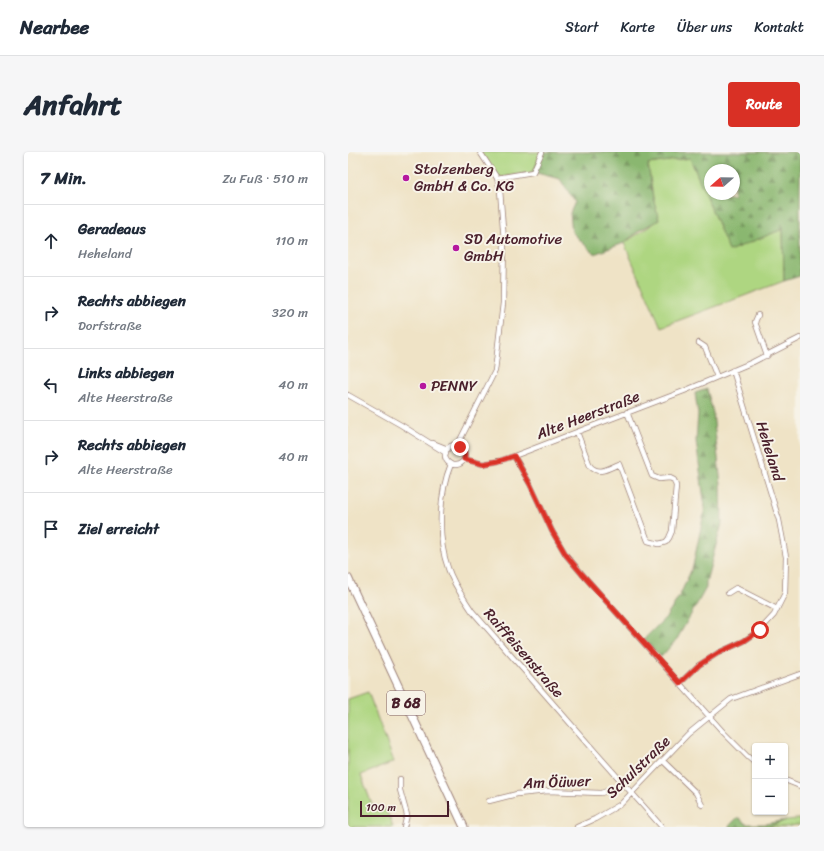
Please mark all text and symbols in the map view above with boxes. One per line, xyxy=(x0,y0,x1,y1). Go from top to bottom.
text: Nearbee xyxy=(20,11,89,44)
text: Start xyxy=(565,15,598,40)
text: Karte xyxy=(620,15,655,40)
text: Über uns xyxy=(677,15,732,40)
text: Kontakt xyxy=(754,15,804,40)
text: Anfahrt xyxy=(24,80,122,129)
button: Route xyxy=(728,82,800,127)
place label: Stolzenberg GmbH & Co. KG xyxy=(414,156,514,199)
text: 7 Min. xyxy=(40,163,87,193)
north arrow xyxy=(704,164,740,200)
text: Zu Fuß · 510 m xyxy=(222,167,308,190)
marker: Stolzenberg GmbH & Co. KG xyxy=(401,173,411,183)
text: Geradeaus xyxy=(78,216,146,242)
place label: SD Automotive GmbH xyxy=(464,226,562,269)
text: 110 m xyxy=(275,229,308,252)
icon: ahead xyxy=(40,230,62,252)
text: Heheland xyxy=(78,242,132,265)
marker: SD Automotive GmbH xyxy=(451,243,461,253)
text: Rechts abbiegen xyxy=(78,288,186,314)
text: 320 m xyxy=(272,301,308,324)
icon: right xyxy=(40,302,62,324)
text: Dorfstraße xyxy=(78,314,141,337)
text: Links abbiegen xyxy=(78,360,174,386)
text: 40 m xyxy=(278,373,308,396)
place label: PENNY xyxy=(431,373,479,399)
icon: left xyxy=(40,374,62,396)
marker: PENNY xyxy=(418,381,428,391)
street label: Alte Heerstraße xyxy=(531,383,644,447)
text: Alte Heerstraße xyxy=(78,386,173,409)
street label: Heheland xyxy=(749,418,792,485)
text: Rechts abbiegen xyxy=(78,432,186,458)
route end xyxy=(451,438,469,456)
text: 40 m xyxy=(278,445,308,468)
icon: right xyxy=(40,446,62,468)
text: Alte Heerstraße xyxy=(78,458,173,481)
text: Ziel erreicht xyxy=(78,516,159,542)
icon: arrive xyxy=(40,518,62,540)
street label: Raiffeisenstraße xyxy=(477,602,571,704)
route start xyxy=(751,621,769,639)
road number: B 68 xyxy=(387,691,425,715)
street label: Schulstraße xyxy=(600,729,676,805)
map controls xyxy=(752,743,788,815)
button: + xyxy=(752,743,788,779)
street label: Am Öüwer xyxy=(522,768,592,796)
button: − xyxy=(752,779,788,815)
text: 100 m xyxy=(366,798,396,817)
scale bar xyxy=(360,799,449,818)

